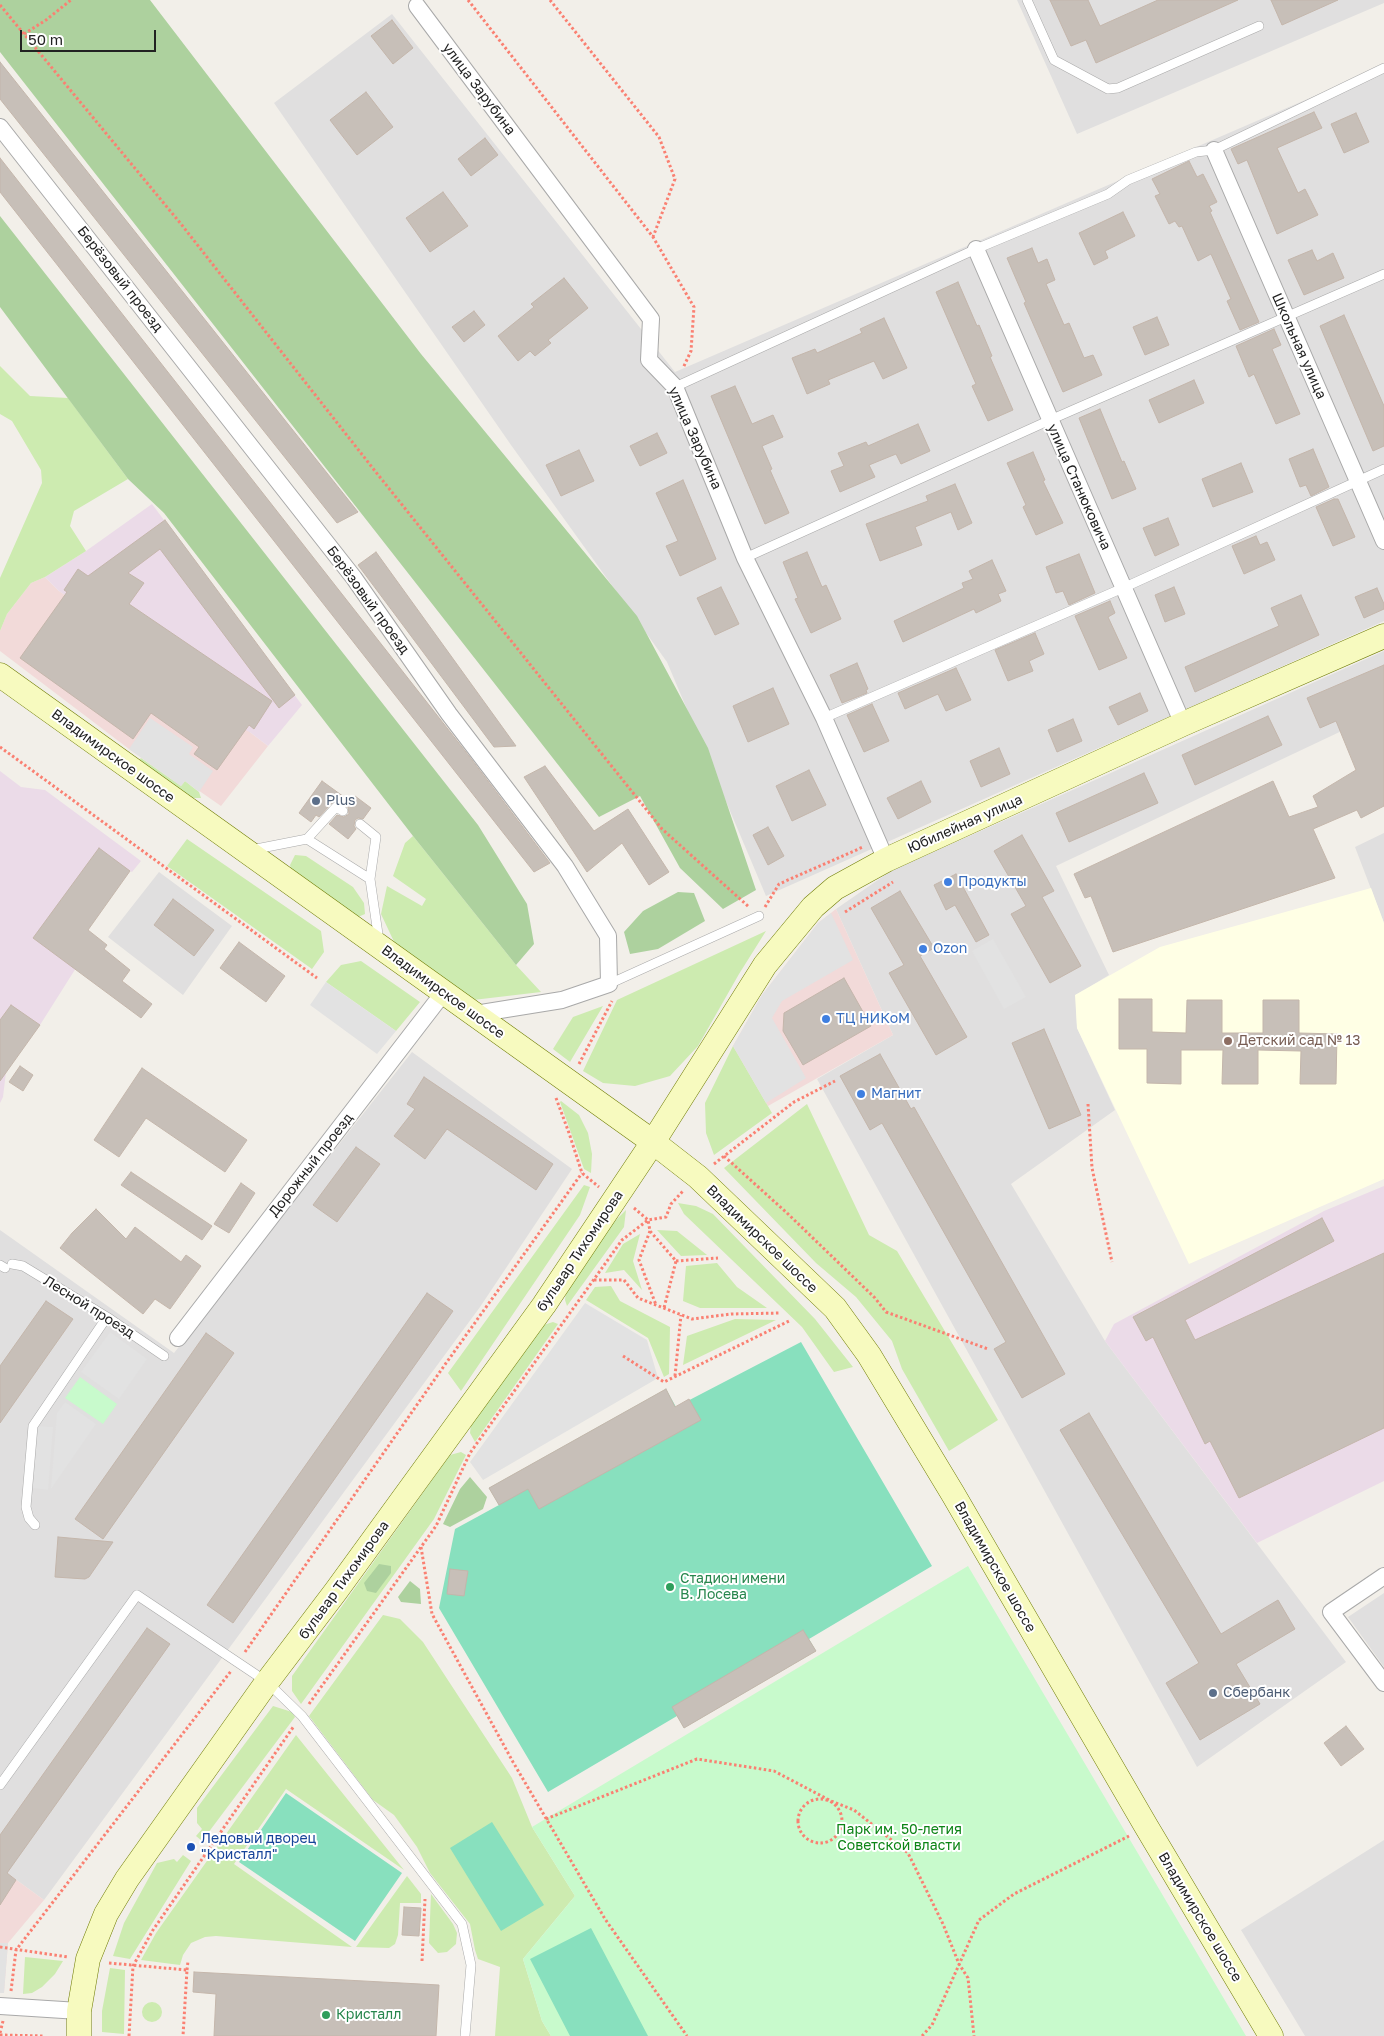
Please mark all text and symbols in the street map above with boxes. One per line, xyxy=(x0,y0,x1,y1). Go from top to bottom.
scale bar xyxy=(22,20,159,52)
text: 50 m xyxy=(28,30,63,48)
street label: улица Зарубина xyxy=(439,40,519,138)
street label: Берёзовый проезд xyxy=(74,223,166,335)
street label: Школьная улица xyxy=(1268,290,1330,402)
street label: улица Зарубина xyxy=(665,384,725,492)
street label: улица Станюковича xyxy=(1044,421,1114,553)
street label: Берёзовый проезд xyxy=(323,543,413,657)
street label: Владимирское шоссе xyxy=(48,706,178,806)
street label: Юбилейная улица xyxy=(905,791,1025,857)
place label: Plus xyxy=(326,793,356,809)
marker: Plus xyxy=(310,795,322,807)
place label: Продукты xyxy=(958,874,1027,890)
marker: Продукты xyxy=(942,876,954,888)
place label: Ozon xyxy=(933,941,967,957)
street label: Владимирское шоссе xyxy=(378,942,508,1042)
marker: Ozon xyxy=(917,943,929,955)
place label: ТЦ НИКоМ xyxy=(836,1011,910,1027)
marker: ТЦ НИКоМ xyxy=(820,1013,832,1025)
place label: Детский сад № 13 xyxy=(1238,1033,1360,1049)
marker: Детский сад № 13 xyxy=(1222,1035,1234,1047)
place label: Магнит xyxy=(871,1086,921,1102)
marker: Магнит xyxy=(855,1088,867,1100)
street label: Дорожный проезд xyxy=(265,1110,357,1220)
street label: Владимирское шоссе xyxy=(703,1182,821,1296)
street label: бульвар Тихомирова xyxy=(533,1187,627,1315)
street label: Лесной проезд xyxy=(40,1272,138,1342)
street label: Владимирское шоссе xyxy=(951,1499,1039,1635)
street label: бульвар Тихомирова xyxy=(295,1517,393,1643)
place label: Стадион имени В. Лосева xyxy=(680,1571,785,1604)
marker: Стадион имени В. Лосева xyxy=(664,1581,676,1593)
place label: Сбербанк xyxy=(1223,1685,1290,1701)
marker: Сбербанк xyxy=(1207,1687,1219,1699)
park label: Парк им. 50-летия Советской власти xyxy=(836,1822,962,1854)
place label: Ледовый дворец "Кристалл" xyxy=(201,1831,316,1864)
marker: Ледовый дворец "Кристалл" xyxy=(185,1841,197,1853)
street label: Владимирское шоссе xyxy=(1155,1849,1245,1985)
place label: Кристалл xyxy=(336,2007,401,2023)
marker: Кристалл xyxy=(320,2009,332,2021)

